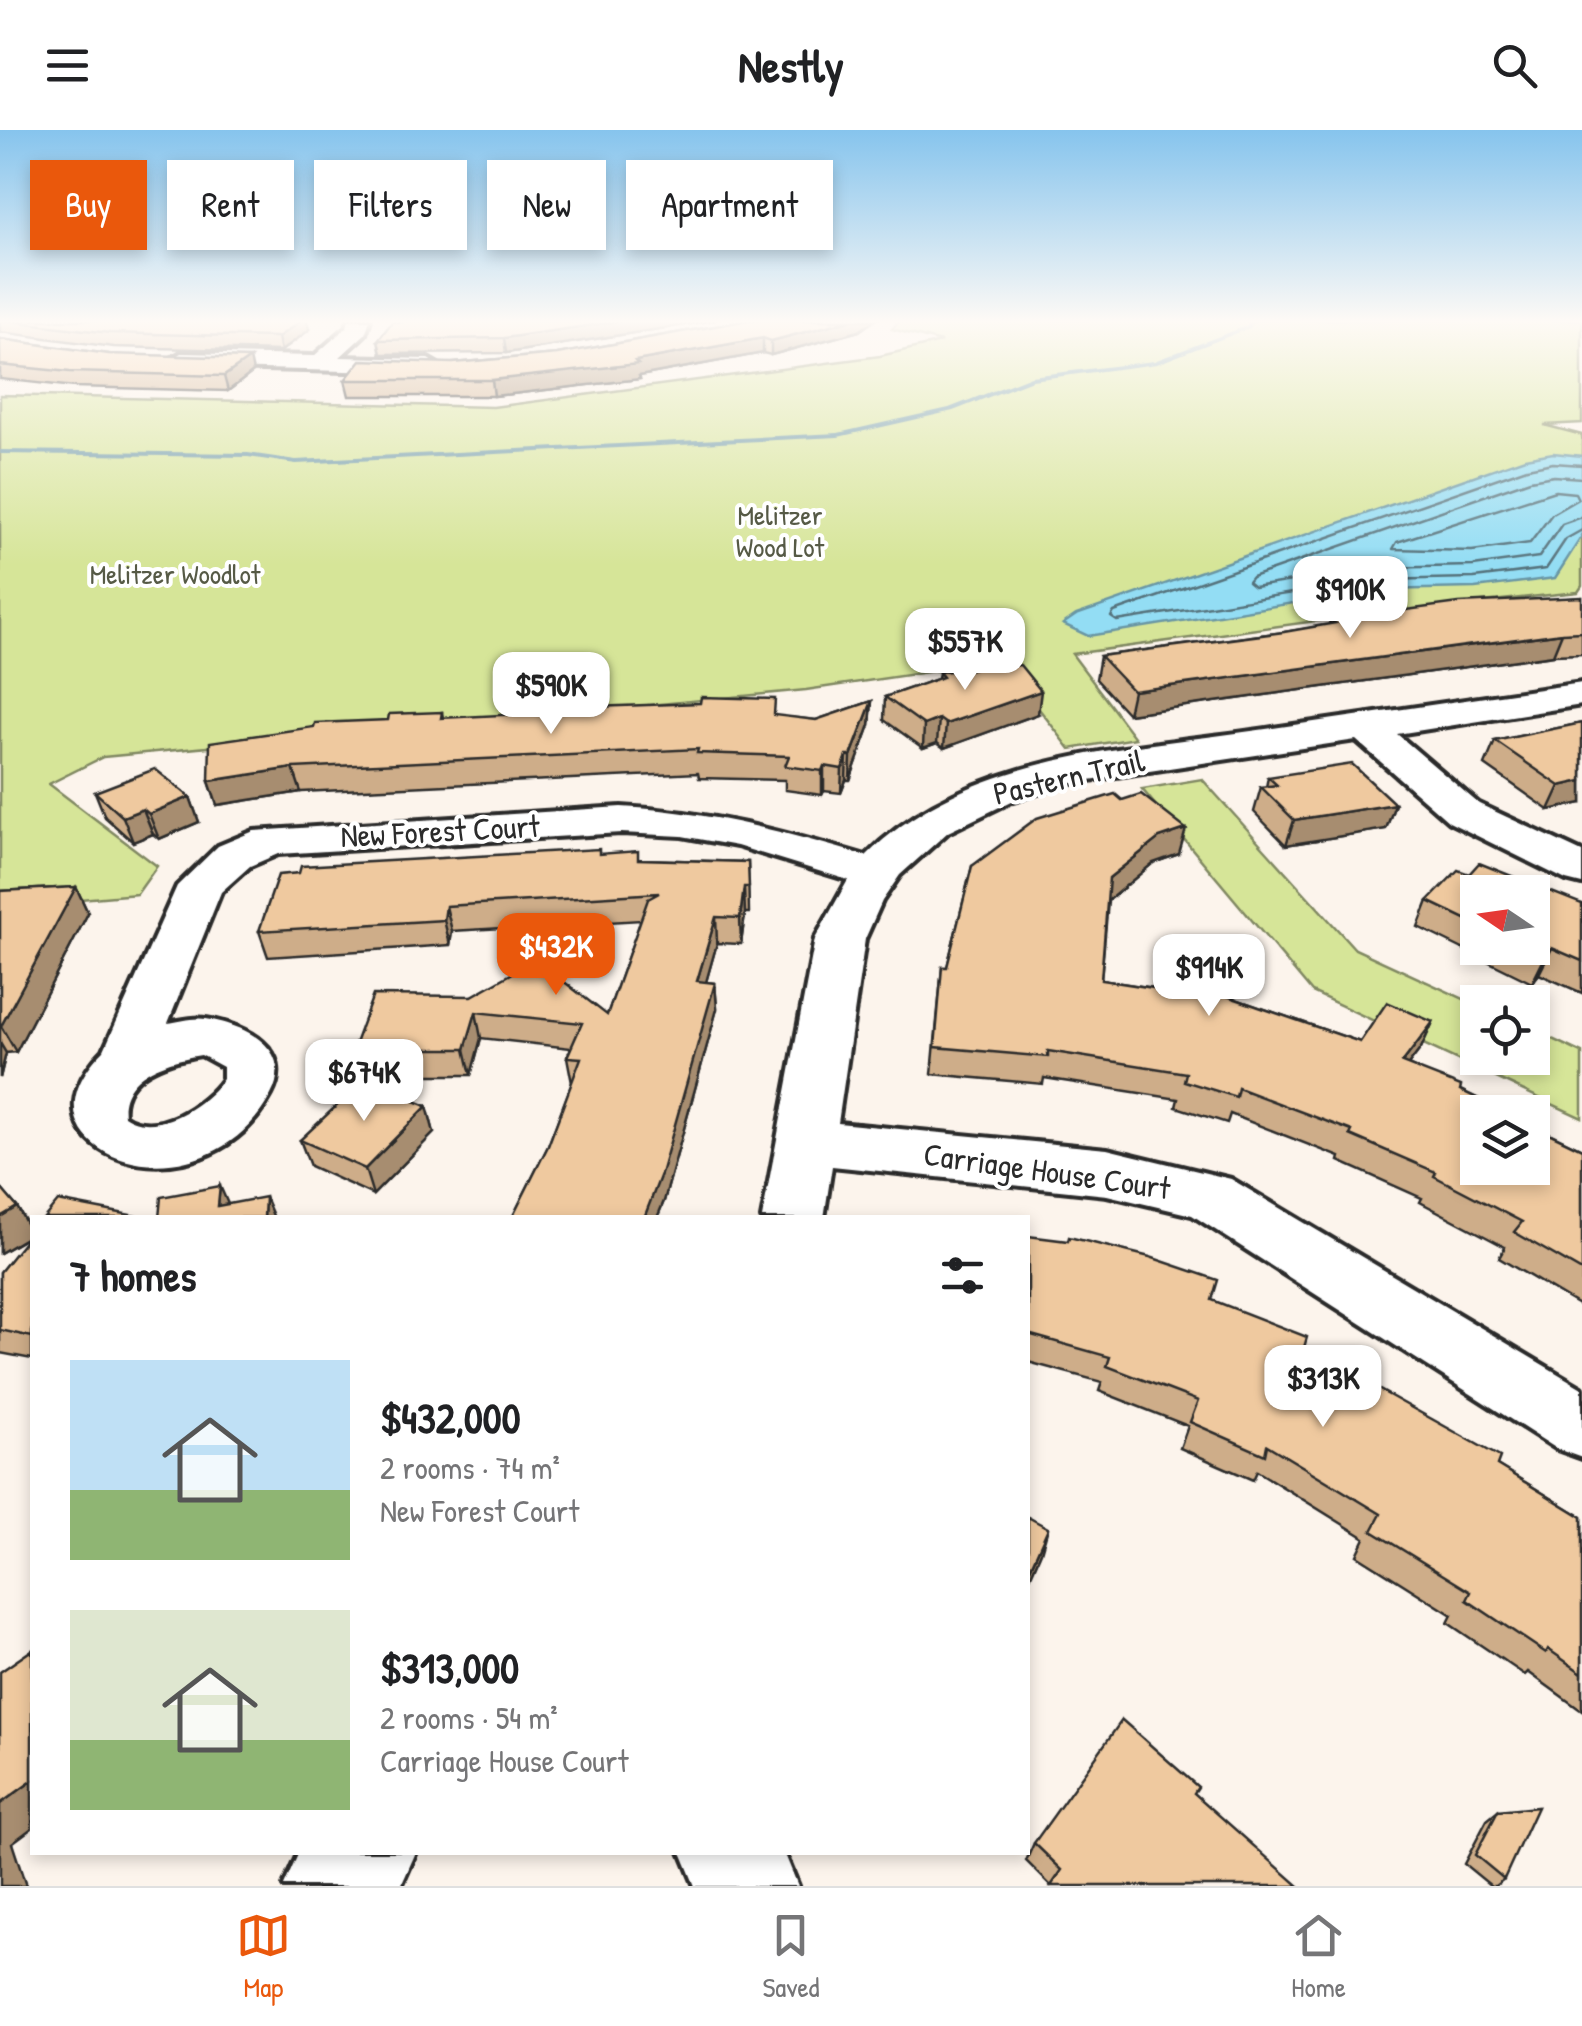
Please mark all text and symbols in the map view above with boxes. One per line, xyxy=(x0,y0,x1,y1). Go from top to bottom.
text: Nestly xyxy=(738,35,844,96)
icon: menu xyxy=(40,38,95,93)
icon: search xyxy=(1487,38,1542,93)
chip: Buy xyxy=(30,160,147,250)
chip: Rent xyxy=(167,160,294,250)
chip: Filters xyxy=(314,160,467,250)
chip: New xyxy=(487,160,606,250)
chip: Apartment xyxy=(626,160,833,250)
park label: Melitzer Wood Lot xyxy=(736,496,825,566)
park label: Melitzer Woodlot xyxy=(90,555,261,593)
pin: $910K xyxy=(1280,556,1420,641)
text: $910K xyxy=(1315,567,1385,610)
pin: $557K xyxy=(895,608,1035,693)
text: $557K xyxy=(927,619,1003,662)
pin: $590K xyxy=(481,652,621,737)
text: $590K xyxy=(515,663,587,706)
street label: Pastern Trail xyxy=(989,738,1149,815)
street label: New Forest Court xyxy=(339,804,542,857)
north arrow xyxy=(1460,875,1550,965)
map controls xyxy=(1460,875,1550,1185)
pin: $432K xyxy=(486,913,626,998)
text: $432K xyxy=(519,924,593,967)
pin: $914K xyxy=(1139,934,1279,1019)
text: $914K xyxy=(1175,945,1243,988)
button: locate xyxy=(1460,985,1550,1075)
pin: $674K xyxy=(294,1039,434,1124)
text: $674K xyxy=(327,1050,401,1093)
button: layers xyxy=(1460,1095,1550,1185)
street label: Carriage House Court xyxy=(921,1132,1174,1209)
text: 7 homes xyxy=(70,1247,196,1304)
icon: filters xyxy=(935,1248,990,1303)
pin: $313K xyxy=(1253,1345,1393,1430)
text: $313K xyxy=(1286,1356,1360,1399)
text: $432,000 xyxy=(380,1389,520,1446)
icon: home xyxy=(150,1400,270,1520)
text: 2 rooms · 74 m² xyxy=(380,1446,560,1489)
text: New Forest Court xyxy=(380,1489,579,1532)
text: $313,000 xyxy=(380,1639,519,1696)
icon: home xyxy=(150,1650,270,1770)
text: 2 rooms · 54 m² xyxy=(380,1696,558,1739)
text: Carriage House Court xyxy=(380,1739,628,1782)
tab: Map xyxy=(236,1908,291,2006)
tab: Saved xyxy=(762,1908,820,2006)
tab: Home xyxy=(1291,1908,1346,2006)

